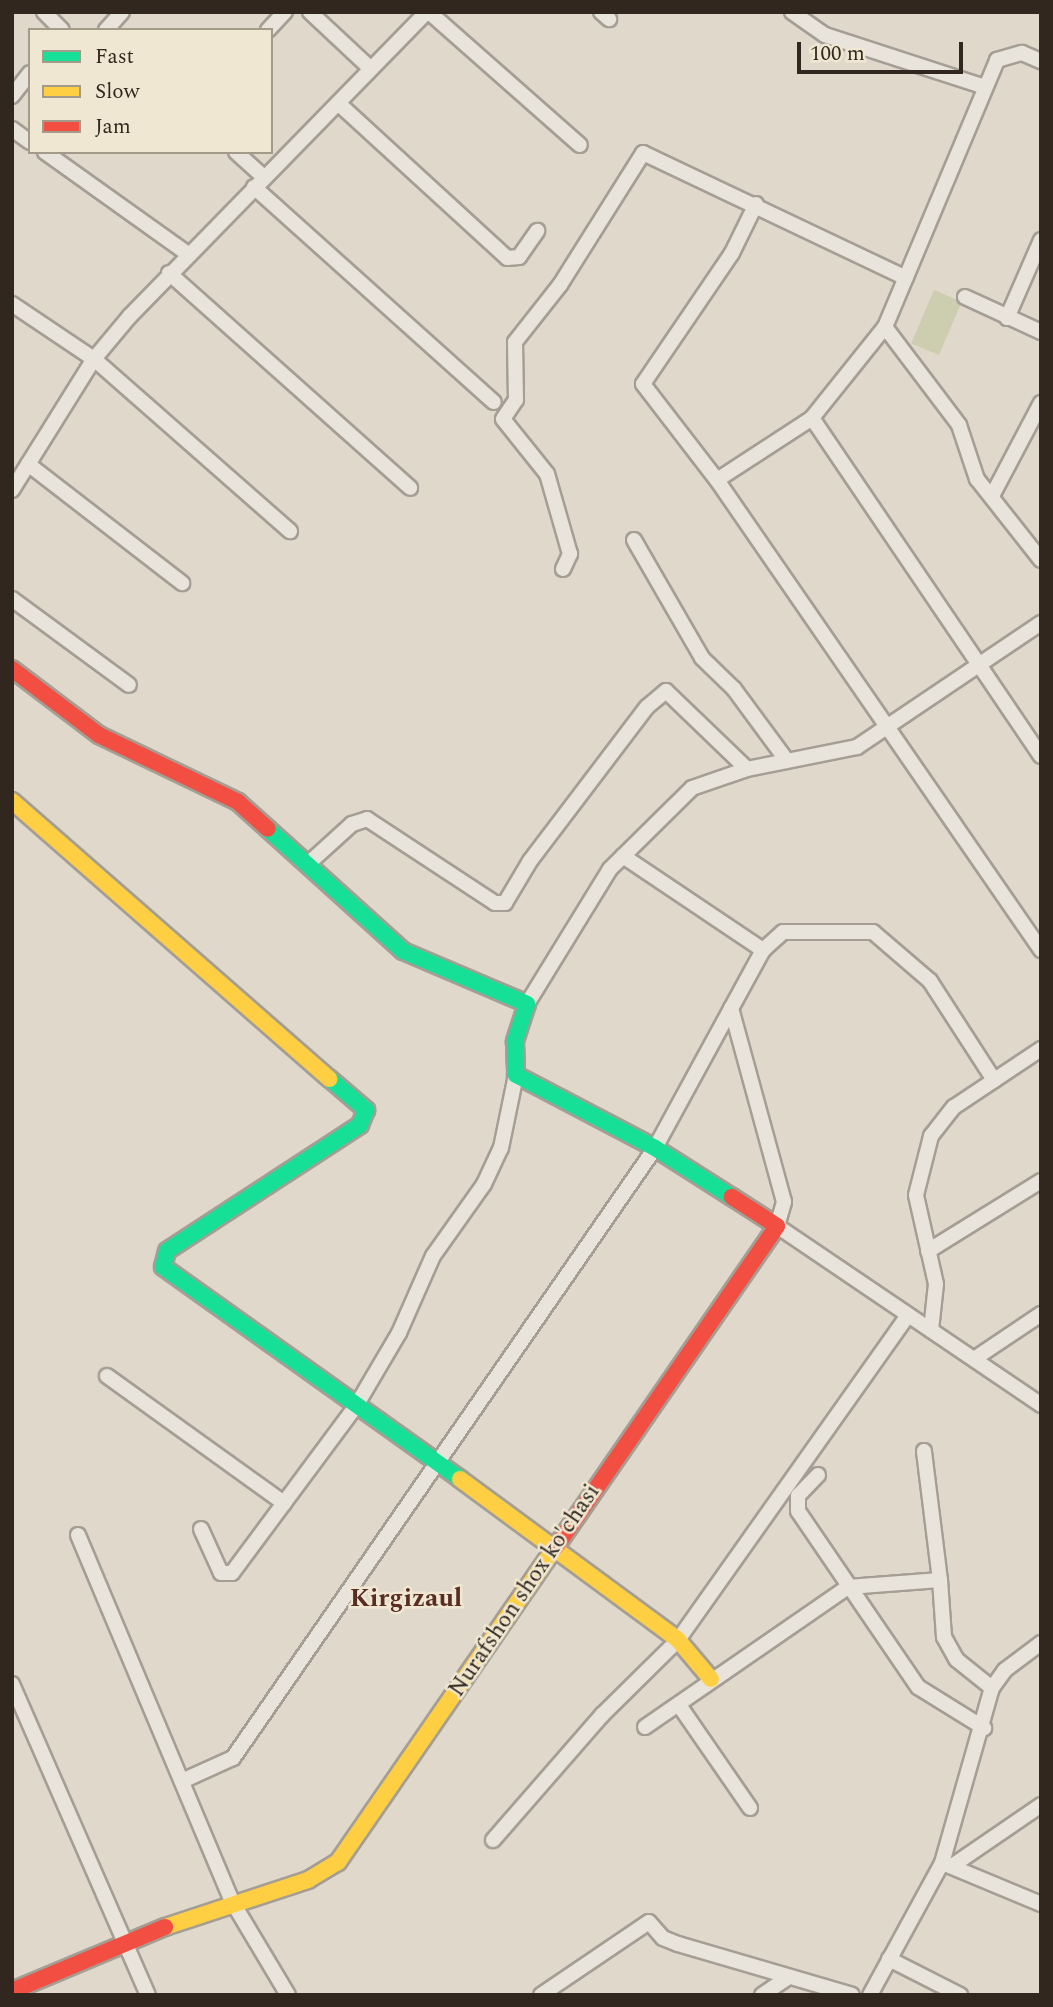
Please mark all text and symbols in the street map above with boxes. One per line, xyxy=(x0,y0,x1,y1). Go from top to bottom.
legend xyxy=(28,28,273,154)
scale bar xyxy=(801,28,967,72)
text: 100 m xyxy=(810,38,865,70)
text: Fast xyxy=(95,41,134,73)
text: Slow xyxy=(95,76,139,108)
text: Jam xyxy=(95,111,131,143)
street label: Nurafshon shox ko'chasi xyxy=(444,1480,606,1702)
district label: Kirgizaul xyxy=(350,1583,462,1615)

